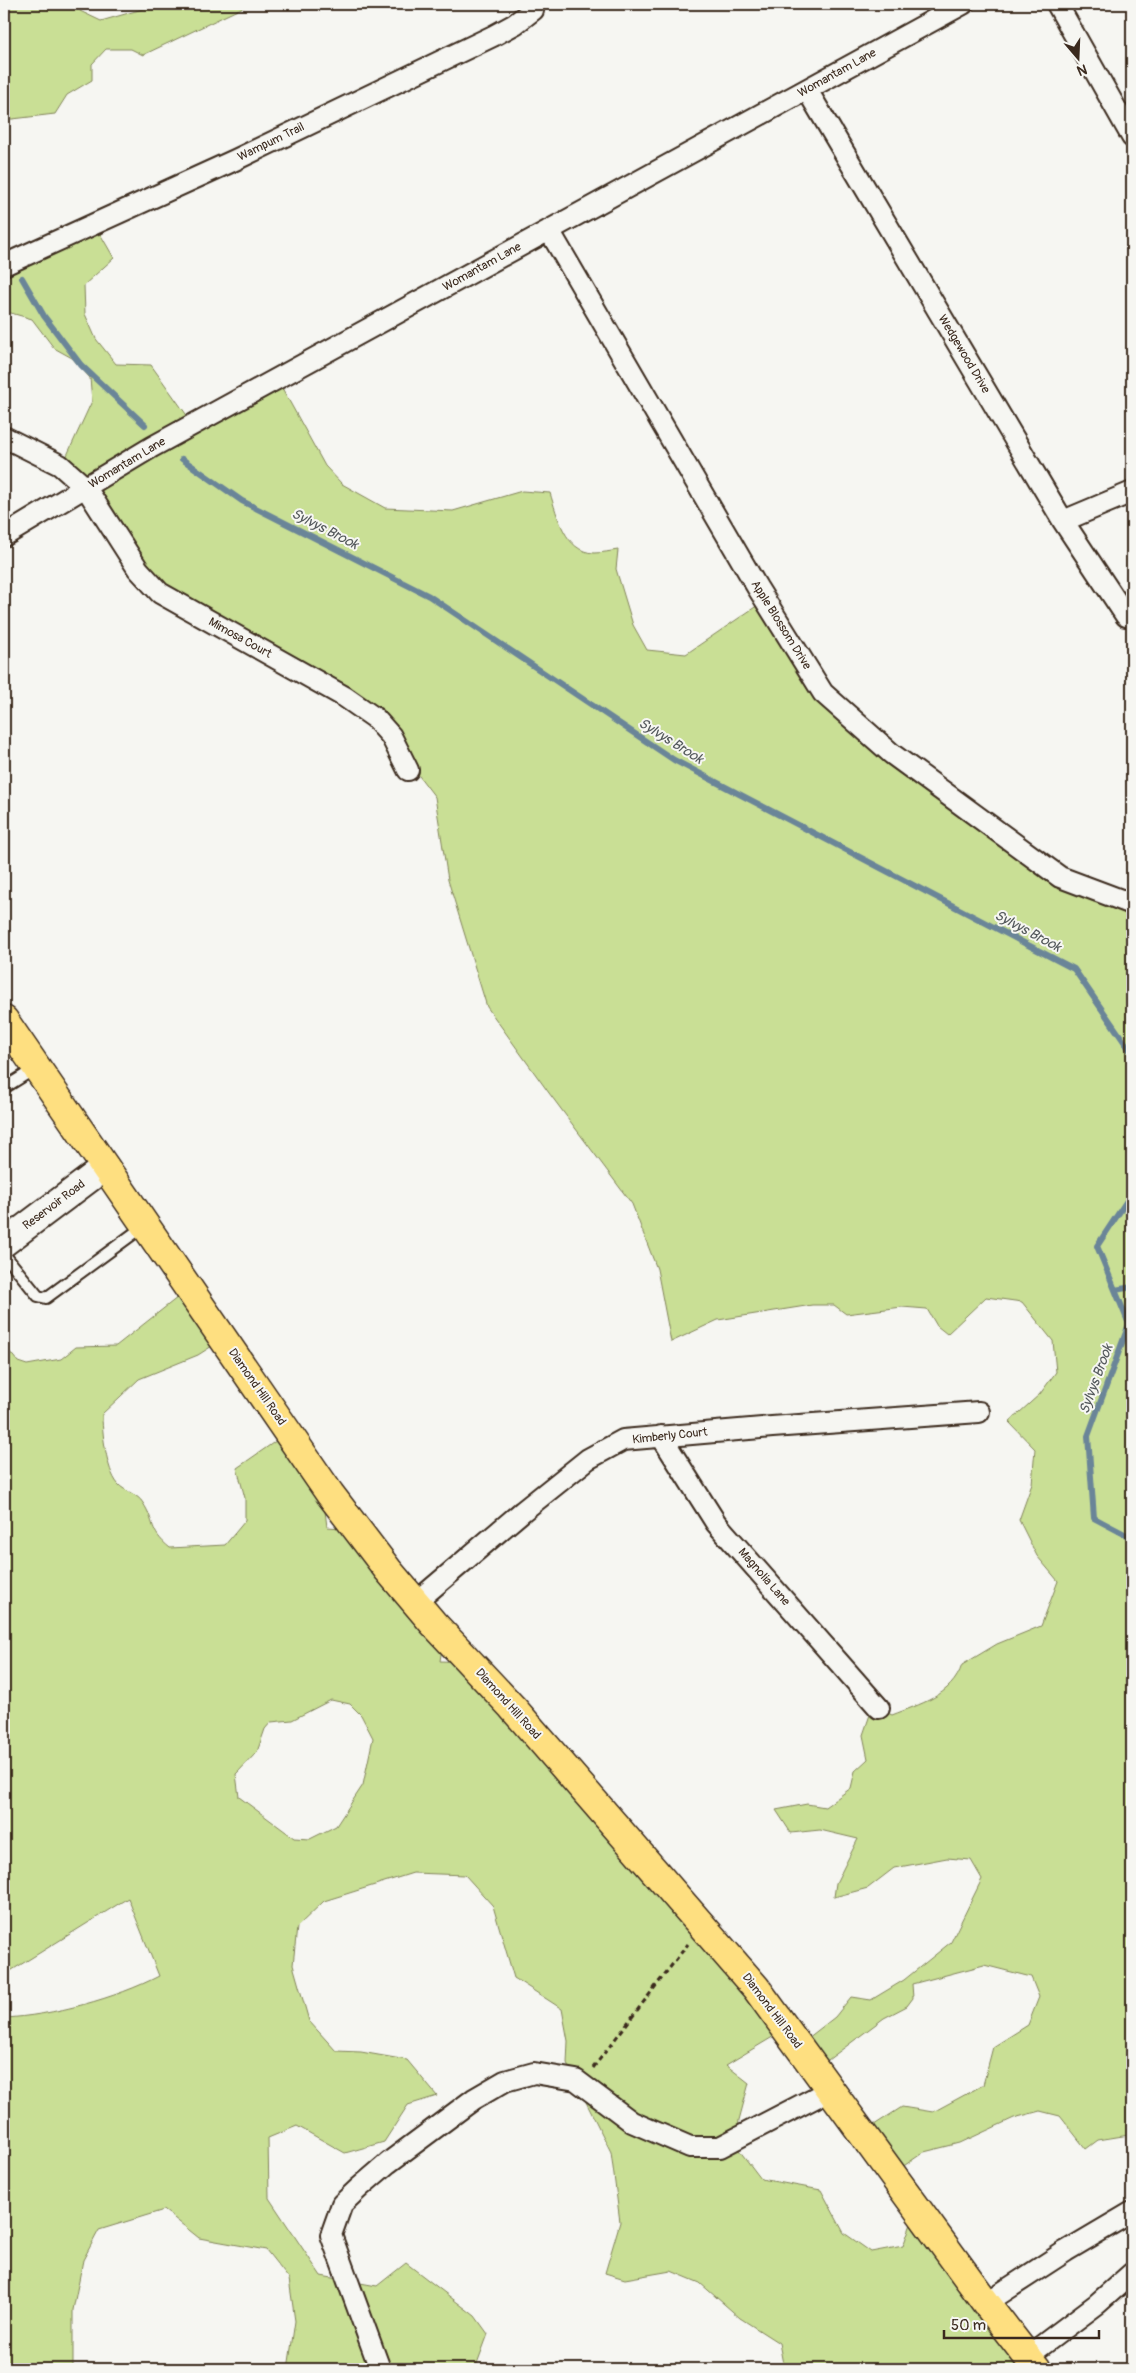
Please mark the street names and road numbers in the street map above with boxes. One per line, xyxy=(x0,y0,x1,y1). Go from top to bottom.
street label: Womantam Lane xyxy=(795,45,879,101)
street label: Wampum Trail xyxy=(235,119,307,165)
street label: Womantam Lane xyxy=(440,239,524,295)
street label: Wedgewood Drive xyxy=(935,312,993,396)
street label: Womantam Lane xyxy=(86,434,168,492)
street label: Apple Blossom Drive xyxy=(748,578,815,672)
street label: Mimosa Court xyxy=(206,614,274,662)
street label: Reservoir Road xyxy=(20,1177,88,1233)
street label: Diamond Hill Road xyxy=(225,1346,289,1428)
street label: Kimberly Court xyxy=(632,1425,708,1447)
street label: Magnolia Lane xyxy=(735,1545,793,1609)
street label: Diamond Hill Road xyxy=(472,1665,544,1743)
street label: Diamond Hill Road xyxy=(739,1970,805,2052)

